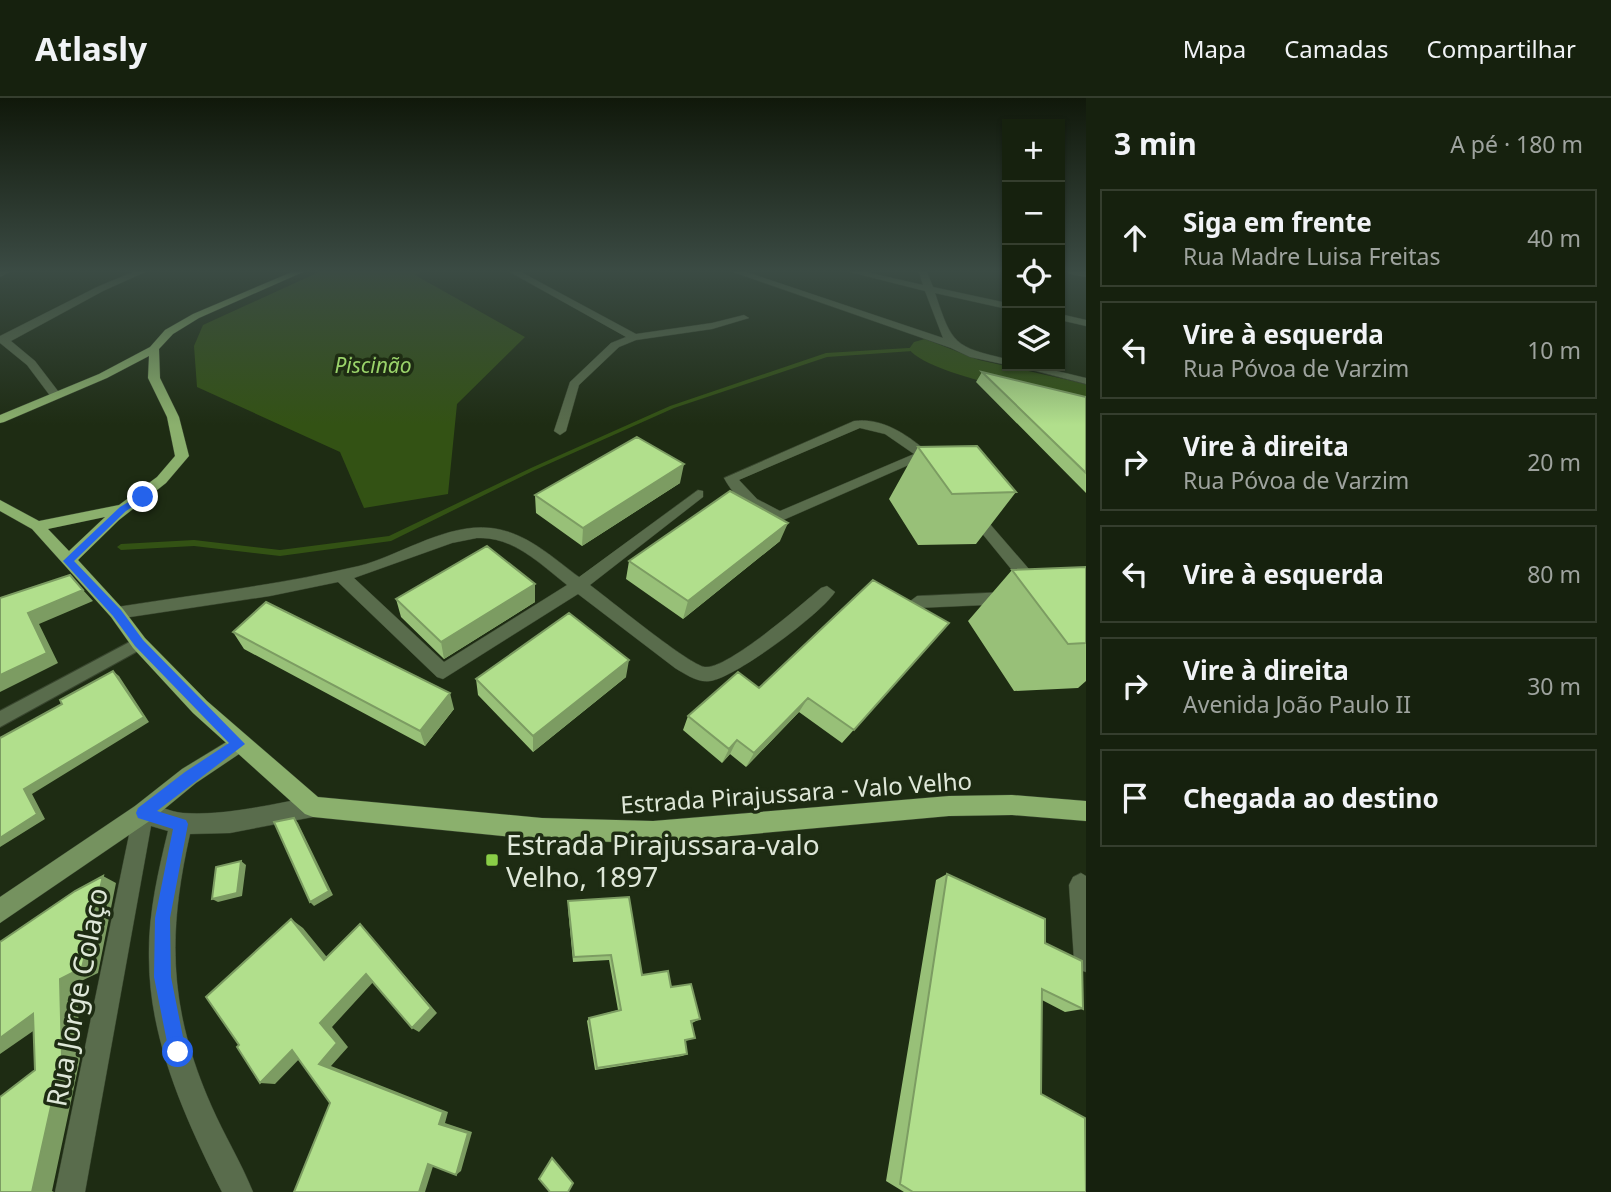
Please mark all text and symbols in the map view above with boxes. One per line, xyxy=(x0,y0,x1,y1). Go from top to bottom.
text: Atlasly xyxy=(35,26,147,71)
text: Mapa xyxy=(1183,32,1246,65)
text: Camadas xyxy=(1284,32,1388,65)
text: Compartilhar xyxy=(1426,32,1576,65)
map controls xyxy=(1002,119,1065,371)
button: + xyxy=(1002,119,1065,182)
text: 3 min xyxy=(1114,123,1197,164)
text: A pé · 180 m xyxy=(1450,128,1583,160)
button: − xyxy=(1002,182,1065,245)
text: Siga em frente xyxy=(1183,204,1372,240)
icon: ahead xyxy=(1116,219,1154,257)
text: 40 m xyxy=(1527,222,1581,254)
text: Rua Madre Luisa Freitas xyxy=(1183,240,1441,272)
button: locate xyxy=(1002,245,1065,308)
button: layers xyxy=(1002,308,1065,371)
text: Vire à esquerda xyxy=(1183,316,1384,352)
icon: left xyxy=(1116,331,1154,369)
text: 10 m xyxy=(1527,334,1581,366)
water label: Piscinão xyxy=(334,351,412,379)
text: Rua Póvoa de Varzim xyxy=(1183,352,1409,384)
text: Vire à direita xyxy=(1183,428,1349,464)
icon: right xyxy=(1116,443,1154,481)
text: 20 m xyxy=(1527,446,1581,478)
text: Rua Póvoa de Varzim xyxy=(1183,464,1409,496)
route end xyxy=(127,481,158,512)
icon: left xyxy=(1116,555,1154,593)
text: Vire à esquerda xyxy=(1183,556,1384,592)
text: 80 m xyxy=(1527,558,1581,590)
text: Vire à direita xyxy=(1183,652,1349,688)
icon: right xyxy=(1116,667,1154,705)
text: 30 m xyxy=(1527,670,1581,702)
text: Avenida João Paulo II xyxy=(1183,688,1411,720)
street label: Estrada Pirajussara - Valo Velho xyxy=(619,763,973,821)
icon: arrive xyxy=(1116,779,1154,817)
text: Chegada ao destino xyxy=(1183,780,1439,816)
place label: Estrada Pirajussara-valo Velho, 1897 xyxy=(506,825,820,895)
marker: Estrada Pirajussara-valo Velho, 1897 xyxy=(484,852,500,868)
street label: Rua Jorge Colaço xyxy=(36,884,116,1110)
route start xyxy=(162,1036,193,1067)

